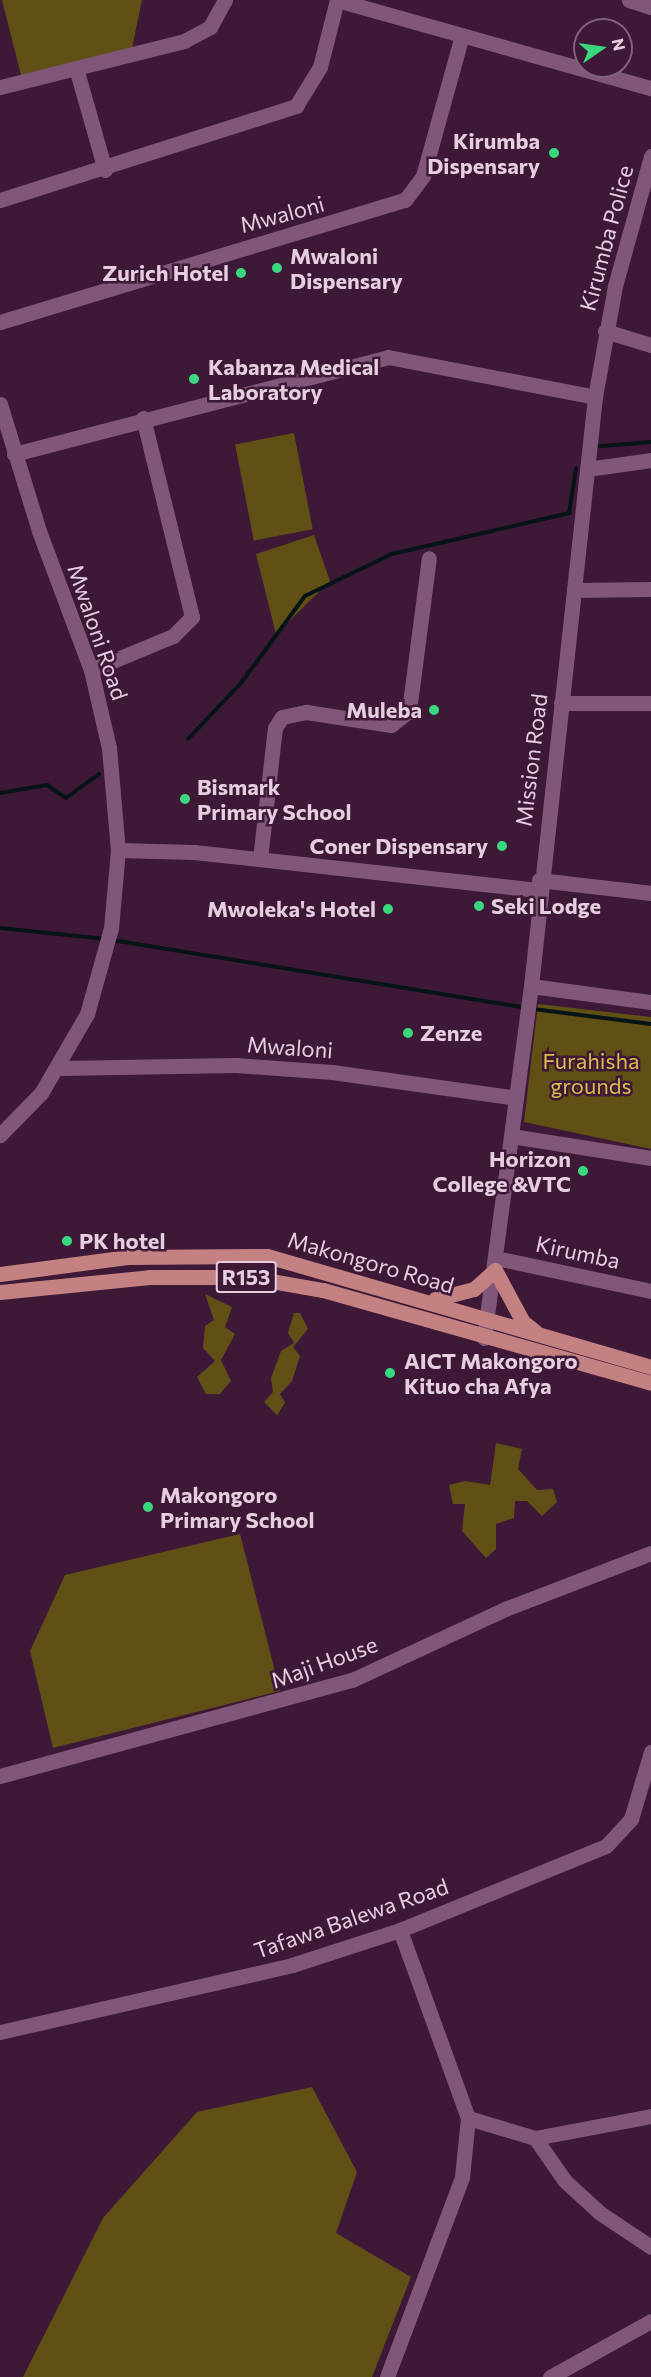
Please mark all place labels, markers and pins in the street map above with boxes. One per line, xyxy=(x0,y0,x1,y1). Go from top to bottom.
place label: Kirumba Dispensary xyxy=(427,127,540,178)
marker: Kirumba Dispensary xyxy=(545,144,563,162)
place label: Mwaloni Dispensary xyxy=(290,242,403,294)
marker: Mwaloni Dispensary xyxy=(268,259,286,277)
place label: Zurich Hotel xyxy=(102,260,229,286)
marker: Zurich Hotel xyxy=(234,266,248,280)
place label: Kabanza Medical Laboratory xyxy=(208,353,379,404)
marker: Kabanza Medical Laboratory xyxy=(185,370,203,388)
place label: Muleba xyxy=(346,697,422,723)
marker: Muleba xyxy=(427,703,441,717)
place label: Bismark Primary School xyxy=(197,773,352,824)
marker: Bismark Primary School xyxy=(178,792,192,806)
place label: Coner Dispensary xyxy=(309,833,488,859)
marker: Coner Dispensary xyxy=(493,837,511,855)
place label: Seki Lodge xyxy=(491,893,601,919)
place label: Mwoleka's Hotel xyxy=(207,896,376,922)
marker: Seki Lodge xyxy=(472,899,486,913)
marker: Mwoleka's Hotel xyxy=(381,902,395,916)
place label: Zenze xyxy=(420,1020,482,1046)
marker: Zenze xyxy=(401,1026,415,1040)
place label: Horizon College &VTC xyxy=(432,1145,571,1196)
marker: Horizon College &VTC xyxy=(576,1164,590,1178)
place label: PK hotel xyxy=(79,1228,165,1254)
marker: PK hotel xyxy=(60,1234,74,1248)
place label: AICT Makongoro Kituo cha Afya xyxy=(404,1347,578,1398)
marker: AICT Makongoro Kituo cha Afya xyxy=(381,1364,399,1382)
place label: Makongoro Primary School xyxy=(160,1481,315,1532)
marker: Makongoro Primary School xyxy=(141,1500,155,1514)

